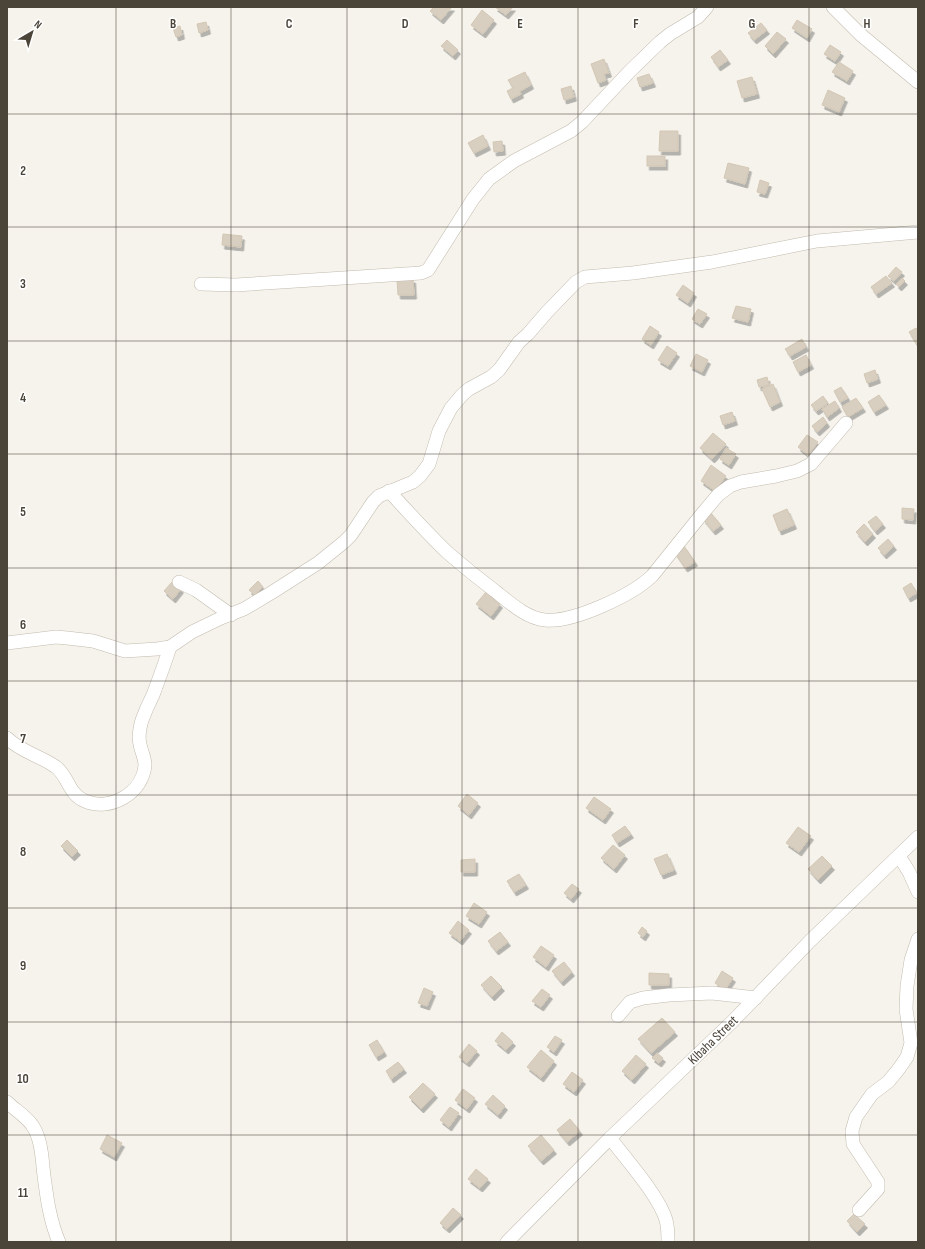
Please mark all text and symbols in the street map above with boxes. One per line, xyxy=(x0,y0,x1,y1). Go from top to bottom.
north arrow xyxy=(12,12,52,52)
text: B xyxy=(170,16,176,32)
text: C xyxy=(286,16,293,32)
text: D xyxy=(402,16,409,32)
text: E xyxy=(517,16,523,32)
text: F xyxy=(633,16,639,32)
text: G xyxy=(749,16,756,32)
text: H xyxy=(864,16,871,32)
text: N xyxy=(32,18,44,32)
text: 2 xyxy=(20,163,26,179)
text: 3 xyxy=(20,276,26,292)
text: 4 xyxy=(20,390,26,406)
text: 5 xyxy=(20,504,26,520)
text: 6 xyxy=(20,617,26,633)
text: 7 xyxy=(20,731,26,747)
text: 8 xyxy=(20,844,26,860)
text: 9 xyxy=(20,958,26,974)
street label: KIbaha Street xyxy=(684,1012,742,1068)
text: 10 xyxy=(17,1071,29,1087)
text: 11 xyxy=(18,1185,28,1201)

